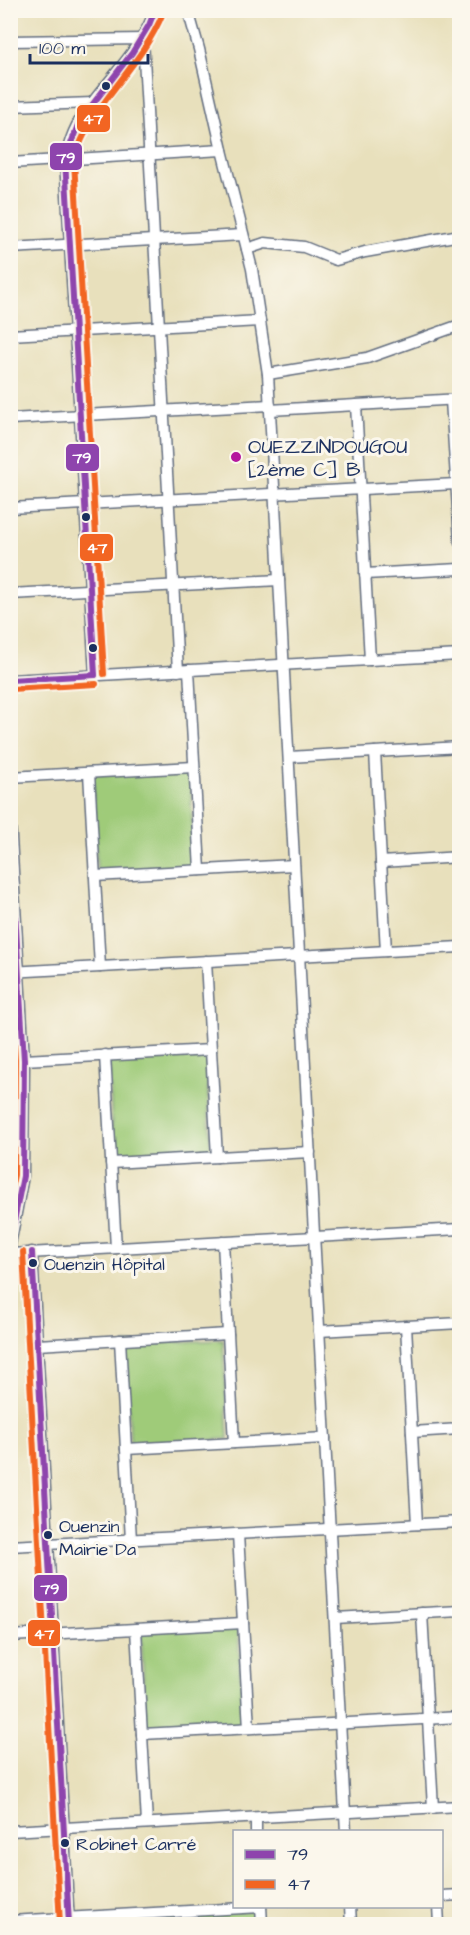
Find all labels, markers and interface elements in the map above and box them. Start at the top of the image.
scale bar [30,27,148,65]
text: 100 m [39,36,85,61]
unlabelled marker [100,80,112,92]
line badge: 47 [76,104,111,133]
text: 47 [83,108,104,130]
line badge: 79 [49,142,83,171]
text: 79 [56,147,75,169]
place label: OUEZZINDOUGOU [2ème C] B [248,433,407,484]
line badge: 79 [65,443,100,472]
text: 79 [72,447,91,469]
marker: OUEZZINDOUGOU [2ème C] B [229,450,243,464]
unlabelled marker [80,511,92,523]
line badge: 47 [79,533,114,562]
text: 47 [87,537,108,559]
unlabelled marker [87,642,99,654]
place label: Ouenzin Hôpital [44,1252,165,1277]
marker: Ouenzin Hôpital [27,1257,39,1269]
place label: Ouenzin Mairie Da [59,1514,136,1562]
marker: Ouenzin Mairie Da [42,1529,54,1541]
line badge: 79 [33,1574,68,1602]
text: 79 [40,1578,59,1600]
line badge: 47 [27,1619,61,1647]
text: 47 [34,1623,55,1645]
legend [233,1830,443,1908]
place label: Robinet Carré [76,1832,197,1857]
marker: Robinet Carré [59,1837,71,1849]
text: 79 [287,1842,308,1867]
text: 47 [287,1872,310,1897]

